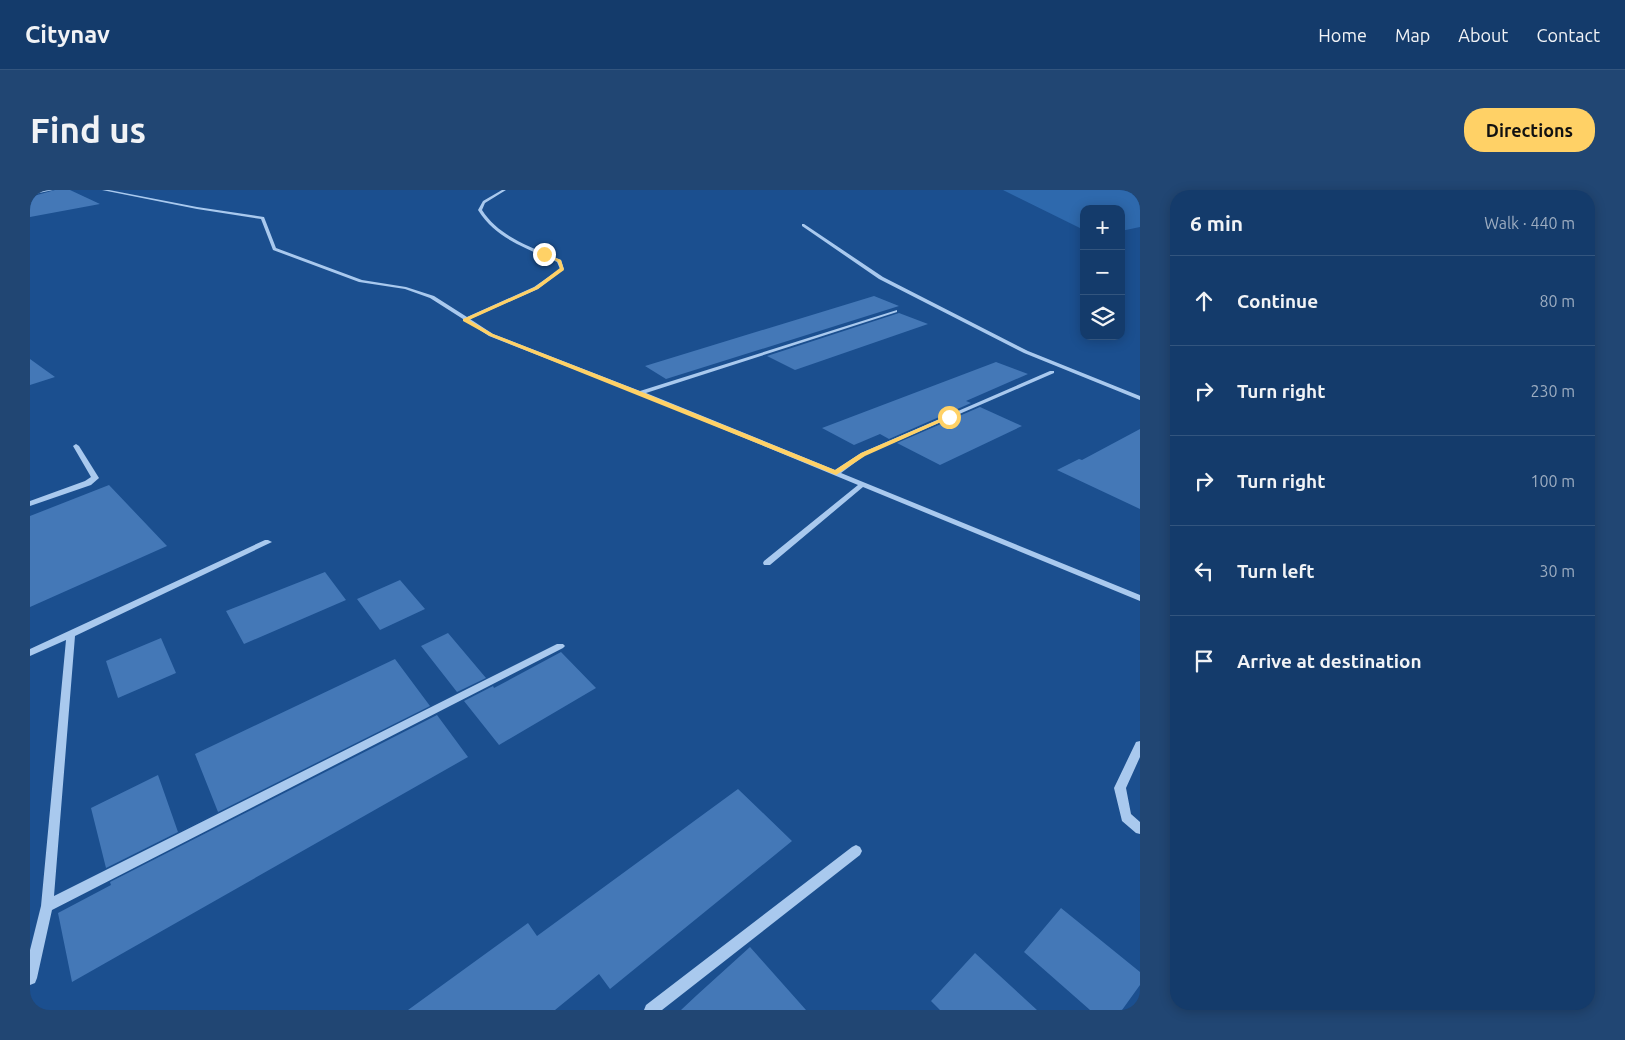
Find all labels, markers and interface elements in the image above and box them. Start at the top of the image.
text: Citynav [25,21,110,48]
text: Home [1318,25,1367,45]
text: Map [1395,25,1430,45]
text: About [1458,25,1508,45]
text: Contact [1536,25,1600,45]
button: Directions [1464,108,1595,152]
text: Find us [30,110,146,150]
map controls [1080,205,1125,340]
button: + [1080,205,1125,250]
text: 6 min [1190,211,1243,235]
text: Walk · 440 m [1484,214,1575,232]
route end [533,243,556,266]
button: − [1080,250,1125,295]
icon: ahead [1190,287,1218,315]
text: Continue [1237,290,1318,312]
text: 80 m [1539,292,1575,310]
button: layers [1080,295,1125,340]
icon: right [1190,377,1218,405]
text: Turn right [1237,380,1325,402]
text: 230 m [1530,382,1575,400]
route start [938,406,961,429]
icon: right [1190,467,1218,495]
text: Turn right [1237,470,1325,492]
text: 100 m [1530,472,1575,490]
icon: left [1190,557,1218,585]
text: Turn left [1237,560,1315,582]
text: 30 m [1539,562,1575,580]
icon: arrive [1190,647,1218,675]
text: Arrive at destination [1237,650,1422,672]

